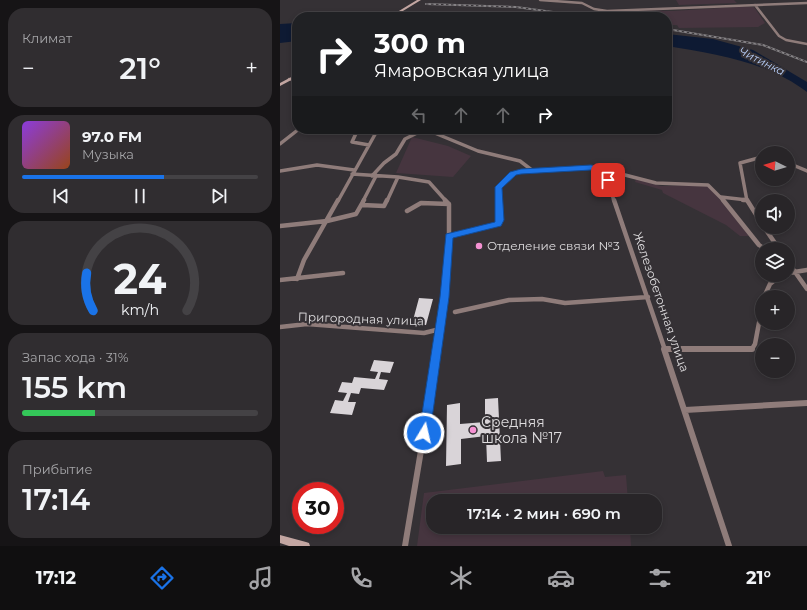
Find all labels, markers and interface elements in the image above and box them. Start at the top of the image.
text: 300 m [374,26,466,60]
icon: right [308,28,360,80]
text: Климат [22,30,72,46]
water label: Читинка [737,44,788,79]
text: 21° [119,50,161,87]
text: − [22,55,35,82]
text: + [245,55,258,82]
text: Ямаровская улица [374,60,549,82]
icon: left [408,104,430,126]
icon: ahead [450,104,472,126]
icon: ahead [492,104,514,126]
icon: right [534,104,556,126]
text: 97.0 FM [82,127,142,146]
text: Музыка [82,146,134,162]
north arrow [755,146,795,186]
map controls [755,146,795,378]
pin [591,163,625,197]
icon: arrive [597,169,619,191]
icon: previous [50,185,72,207]
icon: pause [129,185,151,207]
icon: next [208,185,230,207]
button: sound [755,194,795,234]
street label: Железобетонная улица [630,230,693,374]
place label: Отделение связи №3 [487,238,620,253]
marker: Отделение связи №3 [474,241,484,251]
button: layers [755,242,795,282]
text: 24 [114,254,167,304]
button: + [755,290,795,330]
text: km/h [121,301,159,319]
street label: Пригородная улица [298,309,424,328]
button: − [755,338,795,378]
text: Запас хода · 31% [22,349,129,365]
text: 155 km [22,369,127,406]
position arrow [403,412,445,454]
place label: Средняя школа №17 [481,413,562,447]
marker: Средняя школа №17 [468,425,478,435]
text: Прибытие [22,461,93,477]
text: 17:14 [22,481,90,518]
speed limit sign: 30 [292,482,344,534]
text: 17:14 · 2 мин · 690 m [467,504,621,523]
icon: directions [148,564,176,592]
icon: music [247,564,275,592]
icon: phone [347,564,375,592]
icon: climate [447,564,475,592]
icon: car [547,564,575,592]
icon: filters [646,564,674,592]
text: 17:12 [36,567,76,589]
text: 21° [746,567,771,589]

